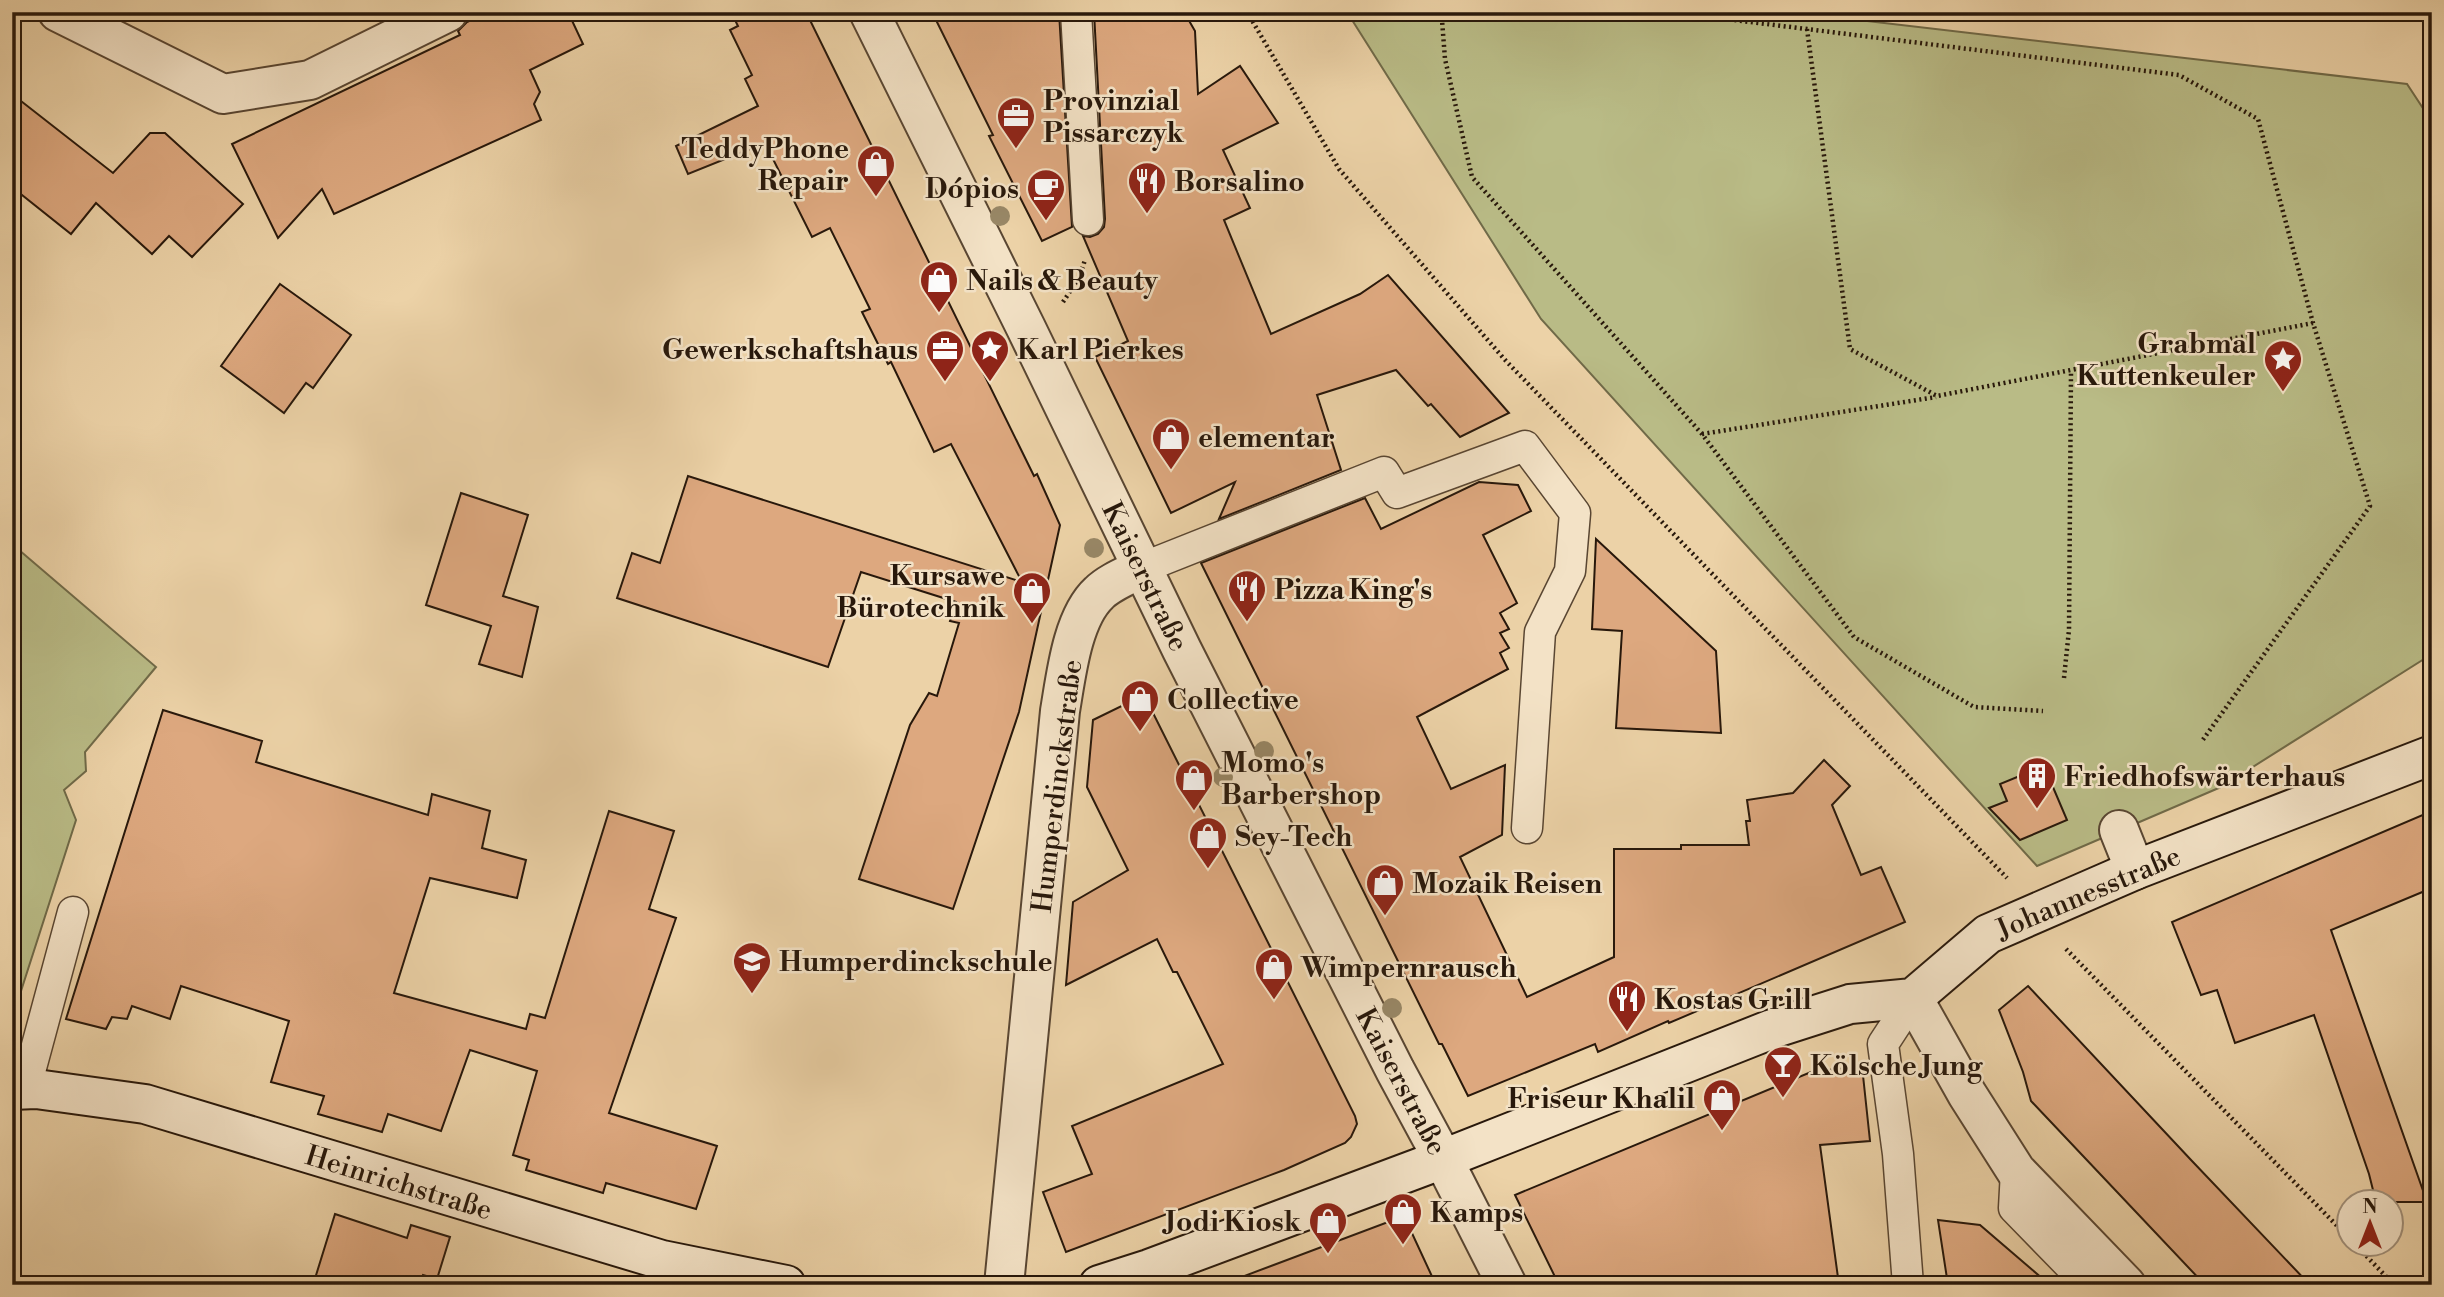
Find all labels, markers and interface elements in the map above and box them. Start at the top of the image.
place label: Provinzial Pissarczyk [1043,84,1185,151]
office icon: Provinzial Pissarczyk [995,95,1037,150]
place label: TeddyPhone Repair [681,132,849,199]
shop icon: TeddyPhone Repair [855,143,897,198]
restaurant icon: Borsalino [1126,160,1168,215]
place label: Borsalino [1174,165,1305,200]
cafe icon: Dópios [1025,167,1067,222]
place label: Dópios [925,172,1019,207]
shop icon: Nails & Beauty [918,259,960,314]
place label: Nails & Beauty [966,264,1159,299]
place label: Grabmal Kuttenkeuler [2077,327,2256,394]
office icon: Gewerkschaftshaus [924,328,966,383]
place icon: Karl Pierkes [969,328,1011,383]
place label: Gewerkschaftshaus [662,333,918,368]
place label: Karl Pierkes [1017,333,1184,368]
place icon: Grabmal Kuttenkeuler [2262,338,2304,393]
shop icon: elementar [1150,416,1192,471]
place label: elementar [1198,421,1335,456]
street label: Kaiserstraße [1093,496,1196,657]
place label: Kursawe Bürotechnik [837,559,1006,626]
restaurant icon: Pizza King's [1226,568,1268,623]
shop icon: Kursawe Bürotechnik [1011,570,1053,625]
place label: Pizza King's [1274,573,1432,608]
street label: Humperdinckstraße [1025,657,1090,915]
shop icon: Collective [1119,678,1161,733]
place label: Collective [1167,683,1299,718]
place label: Momo's Barbershop [1221,746,1381,813]
building icon: Friedhofswärterhaus [2016,755,2058,810]
shop icon: Momo's Barbershop [1173,757,1215,812]
place label: Friedhofswärterhaus [2064,760,2345,795]
shop icon: Sey-Tech [1187,815,1229,870]
place label: Sey-Tech [1235,820,1352,855]
street label: Johannesstraße [1990,839,2186,948]
shop icon: Mozaik Reisen [1364,862,1406,917]
place label: Mozaik Reisen [1412,867,1602,902]
school or university icon: Humperdinckschule [731,940,773,995]
place label: Humperdinckschule [779,945,1052,980]
shop icon: Wimpernrausch [1253,946,1295,1001]
place label: Wimpernrausch [1300,951,1517,986]
restaurant icon: Kostas Grill [1606,978,1648,1033]
place label: Kostas Grill [1654,983,1812,1018]
street label: Kaiserstraße [1347,1002,1454,1161]
bar icon: Kölsche Jung [1762,1044,1804,1099]
place label: Kölsche Jung [1810,1049,1983,1084]
shop icon: Friseur Khalil [1701,1077,1743,1132]
place label: Friseur Khalil [1507,1082,1695,1117]
street label: Heinrichstraße [301,1138,496,1228]
north arrow [2336,1188,2406,1258]
shop icon: Kamps [1382,1191,1424,1246]
text: N [2362,1195,2378,1219]
place label: Kamps [1430,1196,1523,1231]
shop icon: Jodi Kiosk [1307,1200,1349,1255]
place label: Jodi Kiosk [1161,1205,1302,1240]

